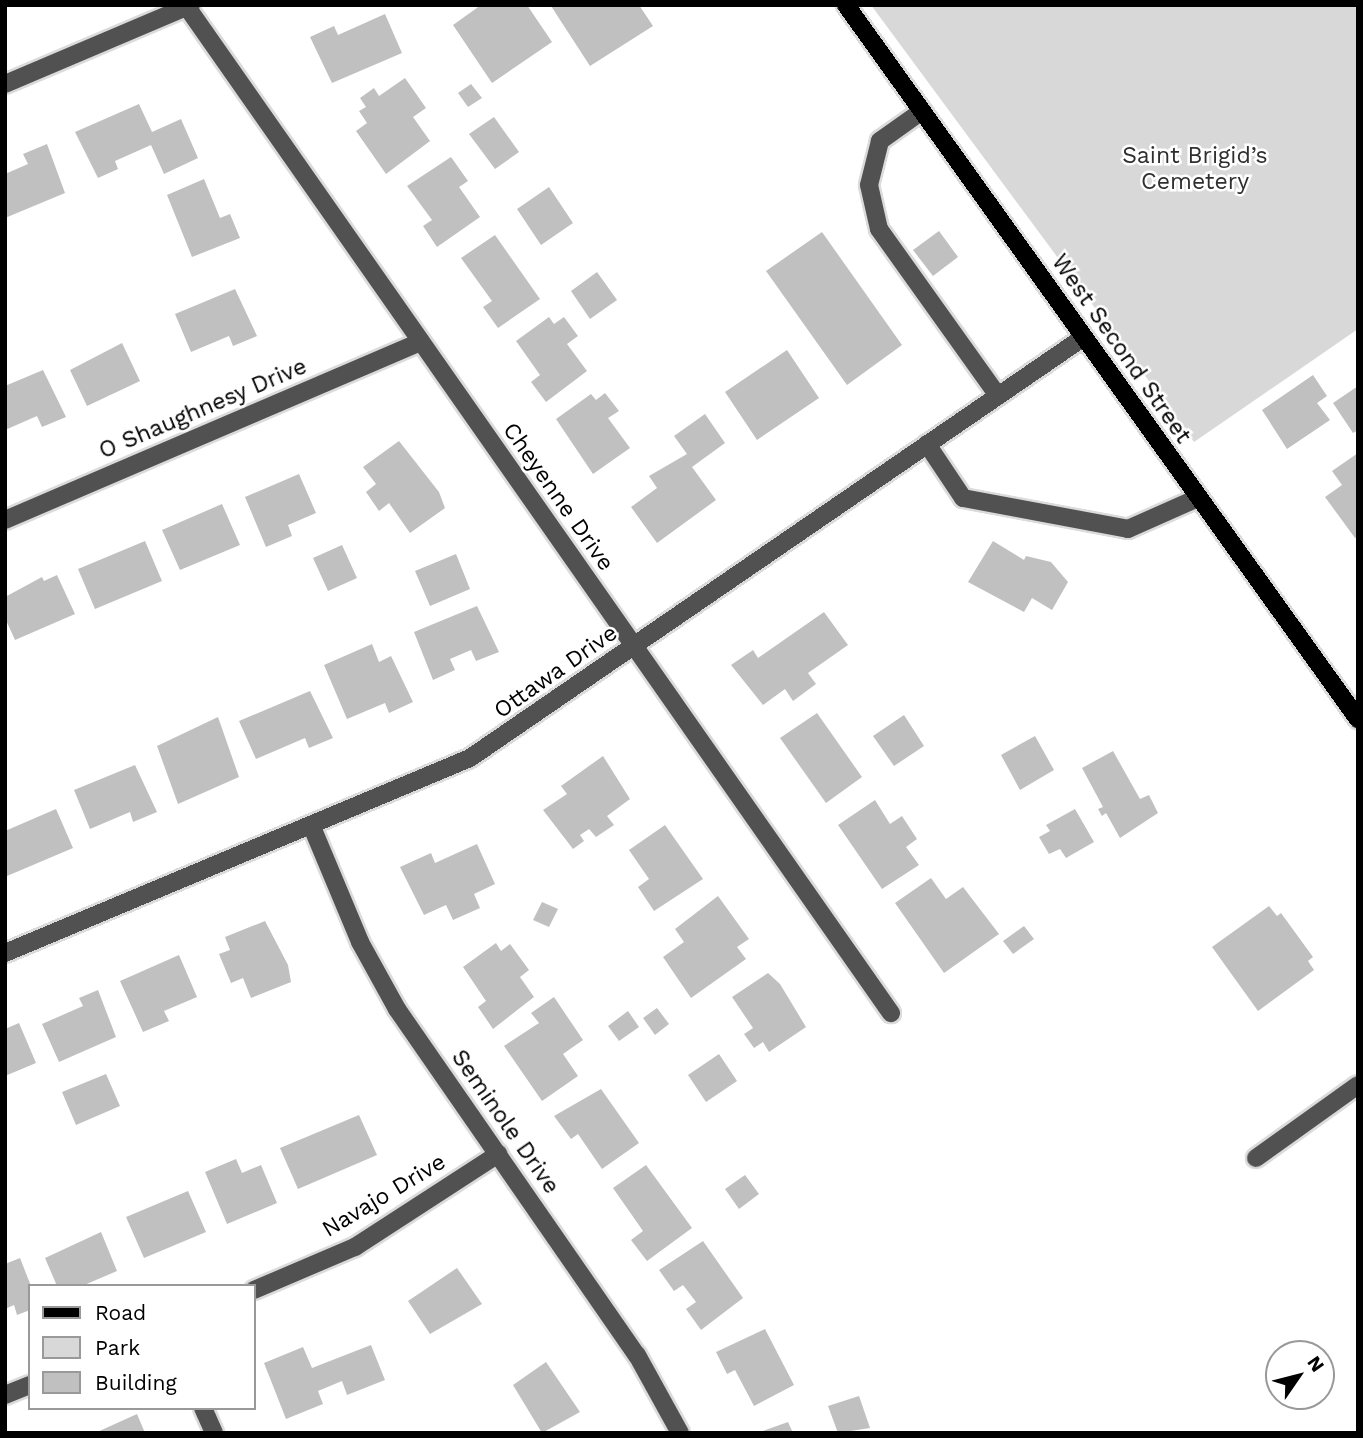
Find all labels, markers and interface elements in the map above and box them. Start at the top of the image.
park label: Saint Brigid’s Cemetery [1122,142,1268,196]
street label: West Second Street [1045,249,1197,449]
street label: O Shaughnesy Drive [95,353,311,465]
street label: Cheyenne Drive [497,418,619,576]
street label: Ottawa Drive [489,619,623,725]
street label: Seminole Drive [445,1045,565,1199]
street label: Navajo Drive [317,1148,451,1244]
legend [28,1284,256,1410]
text: Road [95,1300,146,1325]
text: Park [95,1335,140,1360]
north arrow [1265,1340,1335,1410]
text: N [1303,1351,1329,1376]
text: Building [95,1370,177,1395]

